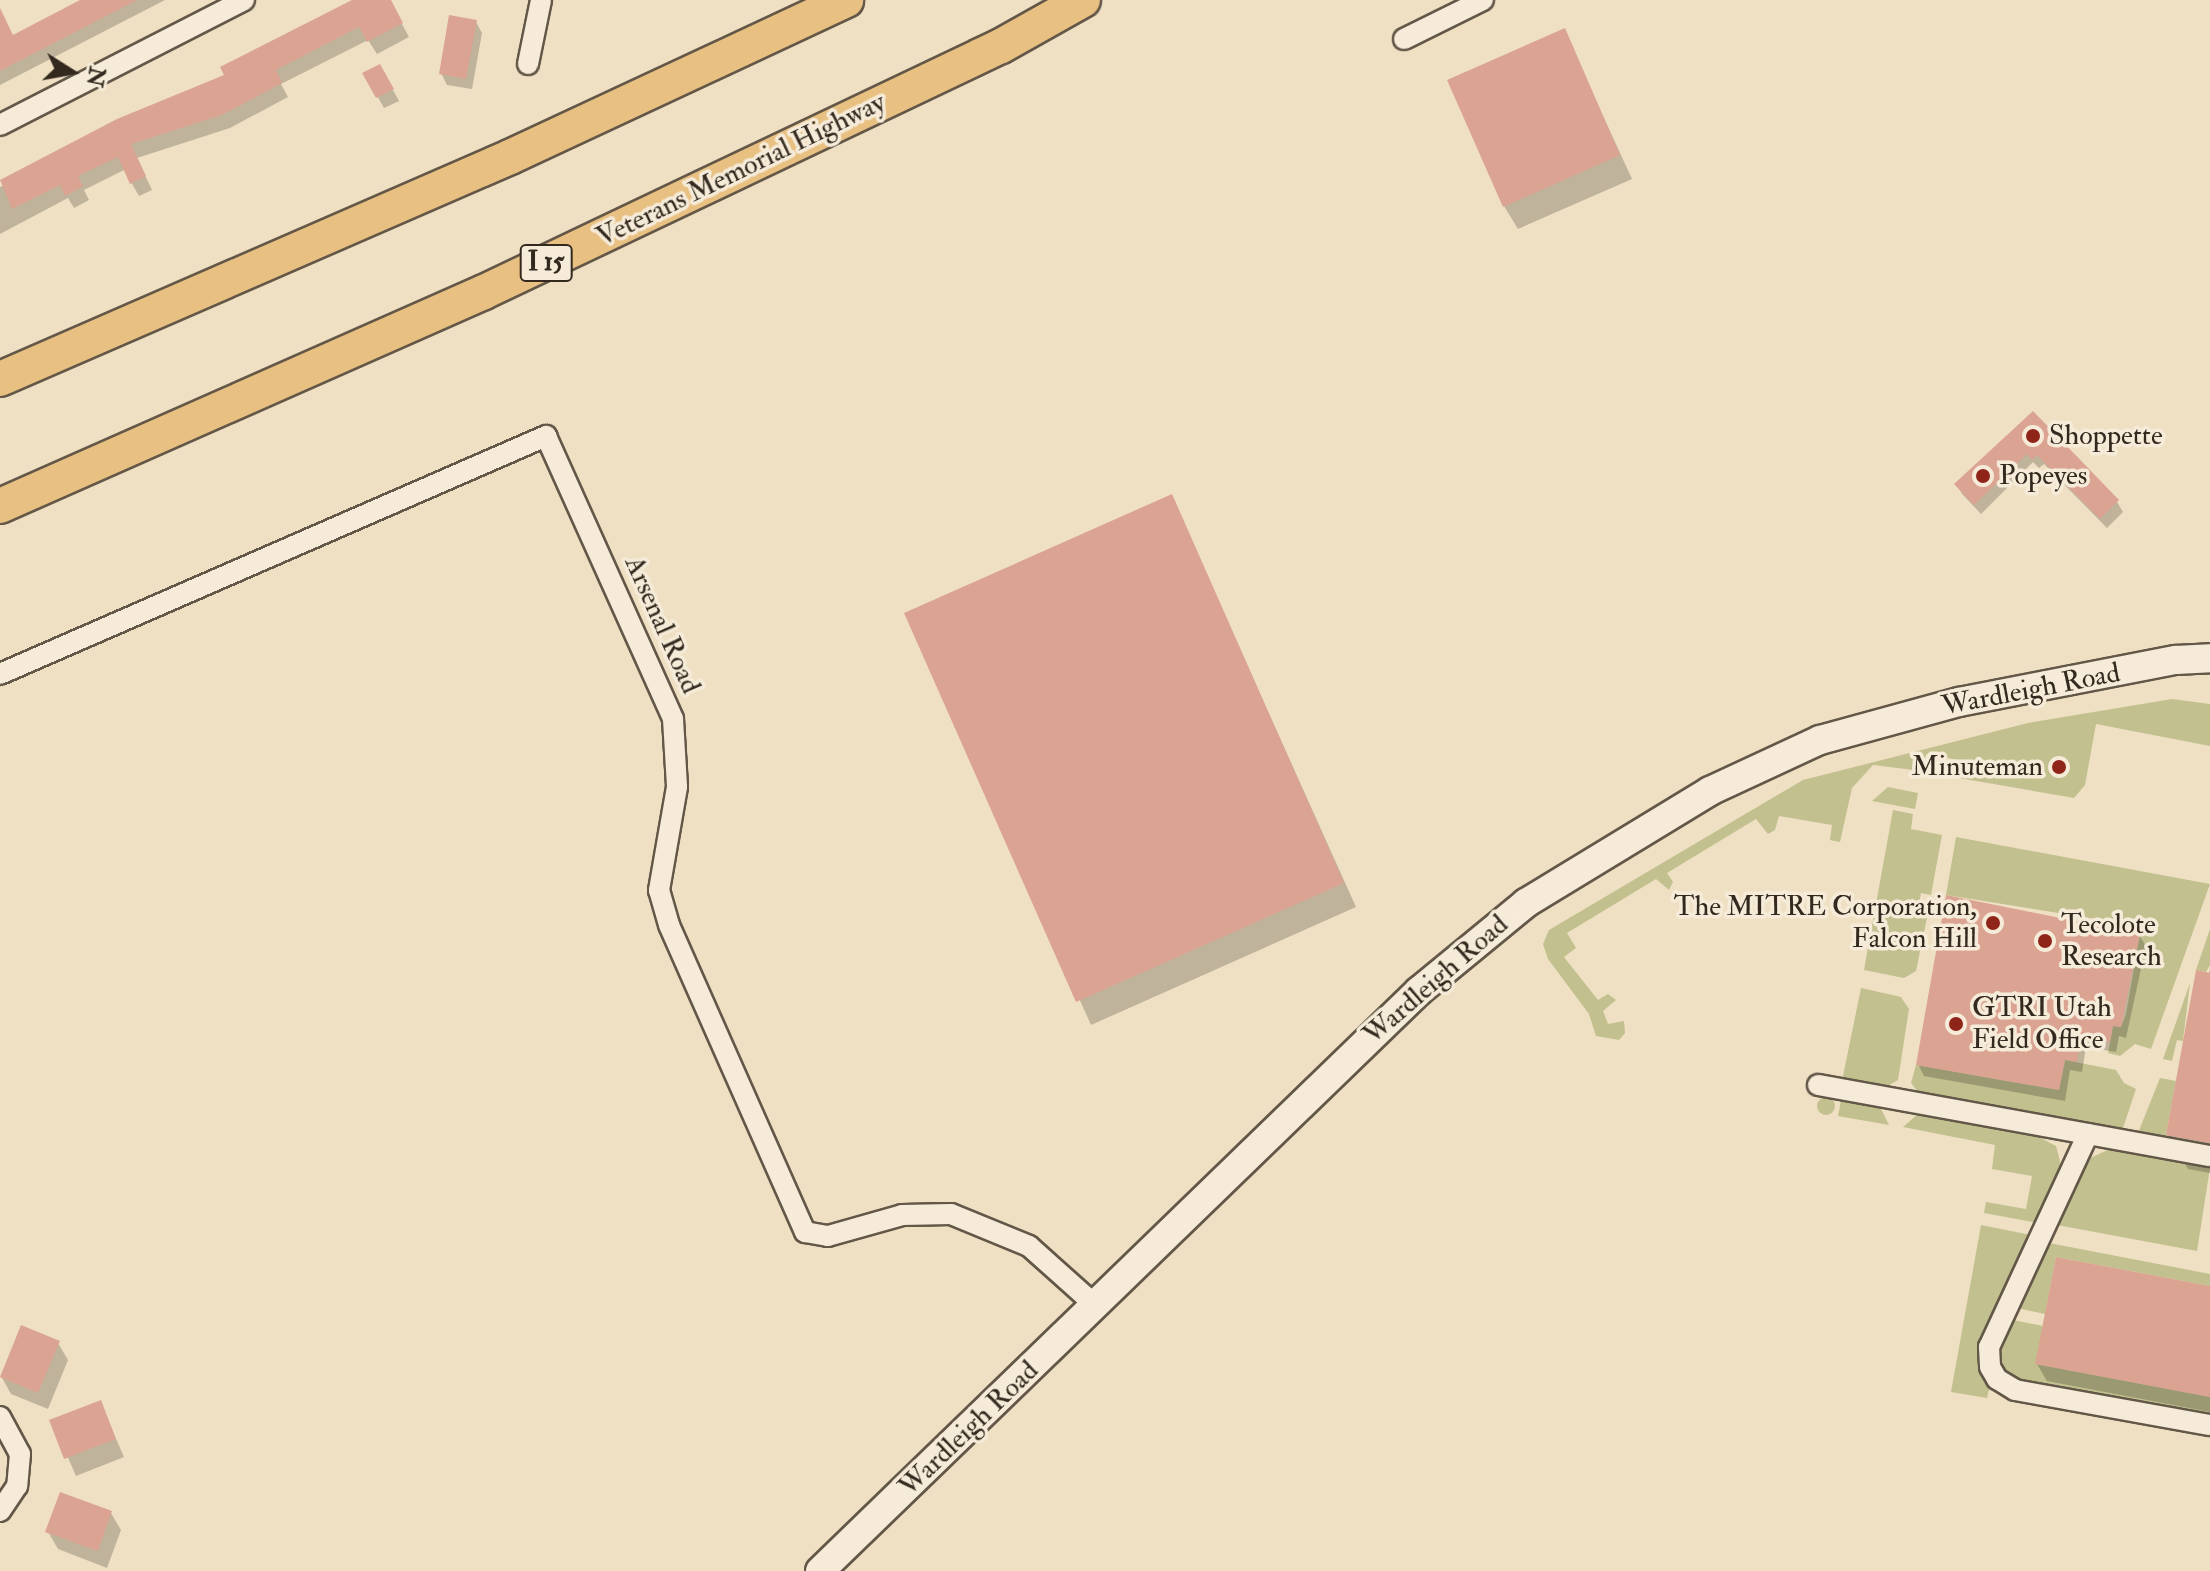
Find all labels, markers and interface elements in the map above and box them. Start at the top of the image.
north arrow [32,32,112,112]
text: N [80,64,111,89]
street label: Veterans Memorial Highway [591,85,891,255]
road number: I 15 [518,241,574,285]
place label: Shoppette [2049,419,2163,453]
marker: Shoppette [2024,427,2042,445]
place label: Popeyes [1999,459,2087,493]
marker: Popeyes [1974,467,1992,485]
street label: Arsenal Road [617,551,707,699]
street label: Wardleigh Road [1939,656,2123,724]
place label: Minuteman [1911,750,2043,784]
marker: Minuteman [2050,758,2068,776]
place label: The MITRE Corporation, Falcon Hill [1674,890,1977,956]
street label: Wardleigh Road [1357,908,1515,1052]
place label: Tecolote Research [2061,908,2162,974]
marker: The MITRE Corporation, Falcon Hill [1984,914,2002,932]
marker: Tecolote Research [2036,932,2054,950]
place label: GTRI Utah Field Office [1972,991,2112,1057]
marker: GTRI Utah Field Office [1947,1015,1965,1033]
street label: Wardleigh Road [892,1354,1046,1504]

